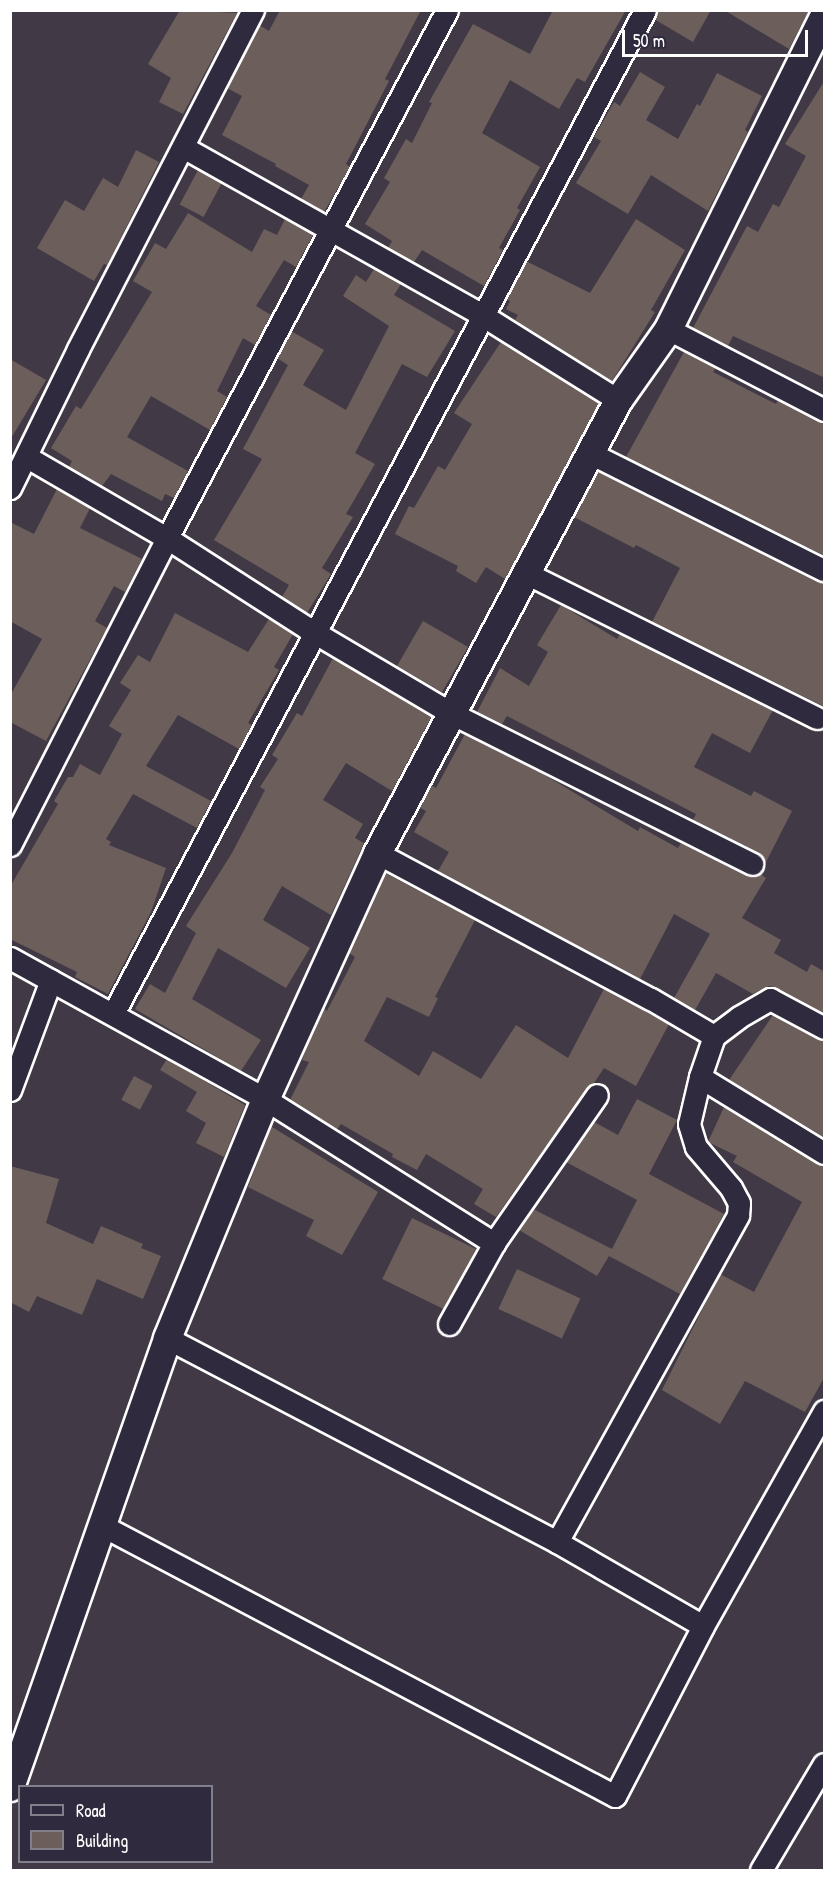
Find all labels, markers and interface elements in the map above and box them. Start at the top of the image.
scale bar [625,18,811,56]
text: 50 m [633,28,665,53]
legend [18,1785,213,1863]
text: Road [76,1798,106,1823]
text: Building [76,1828,128,1853]

